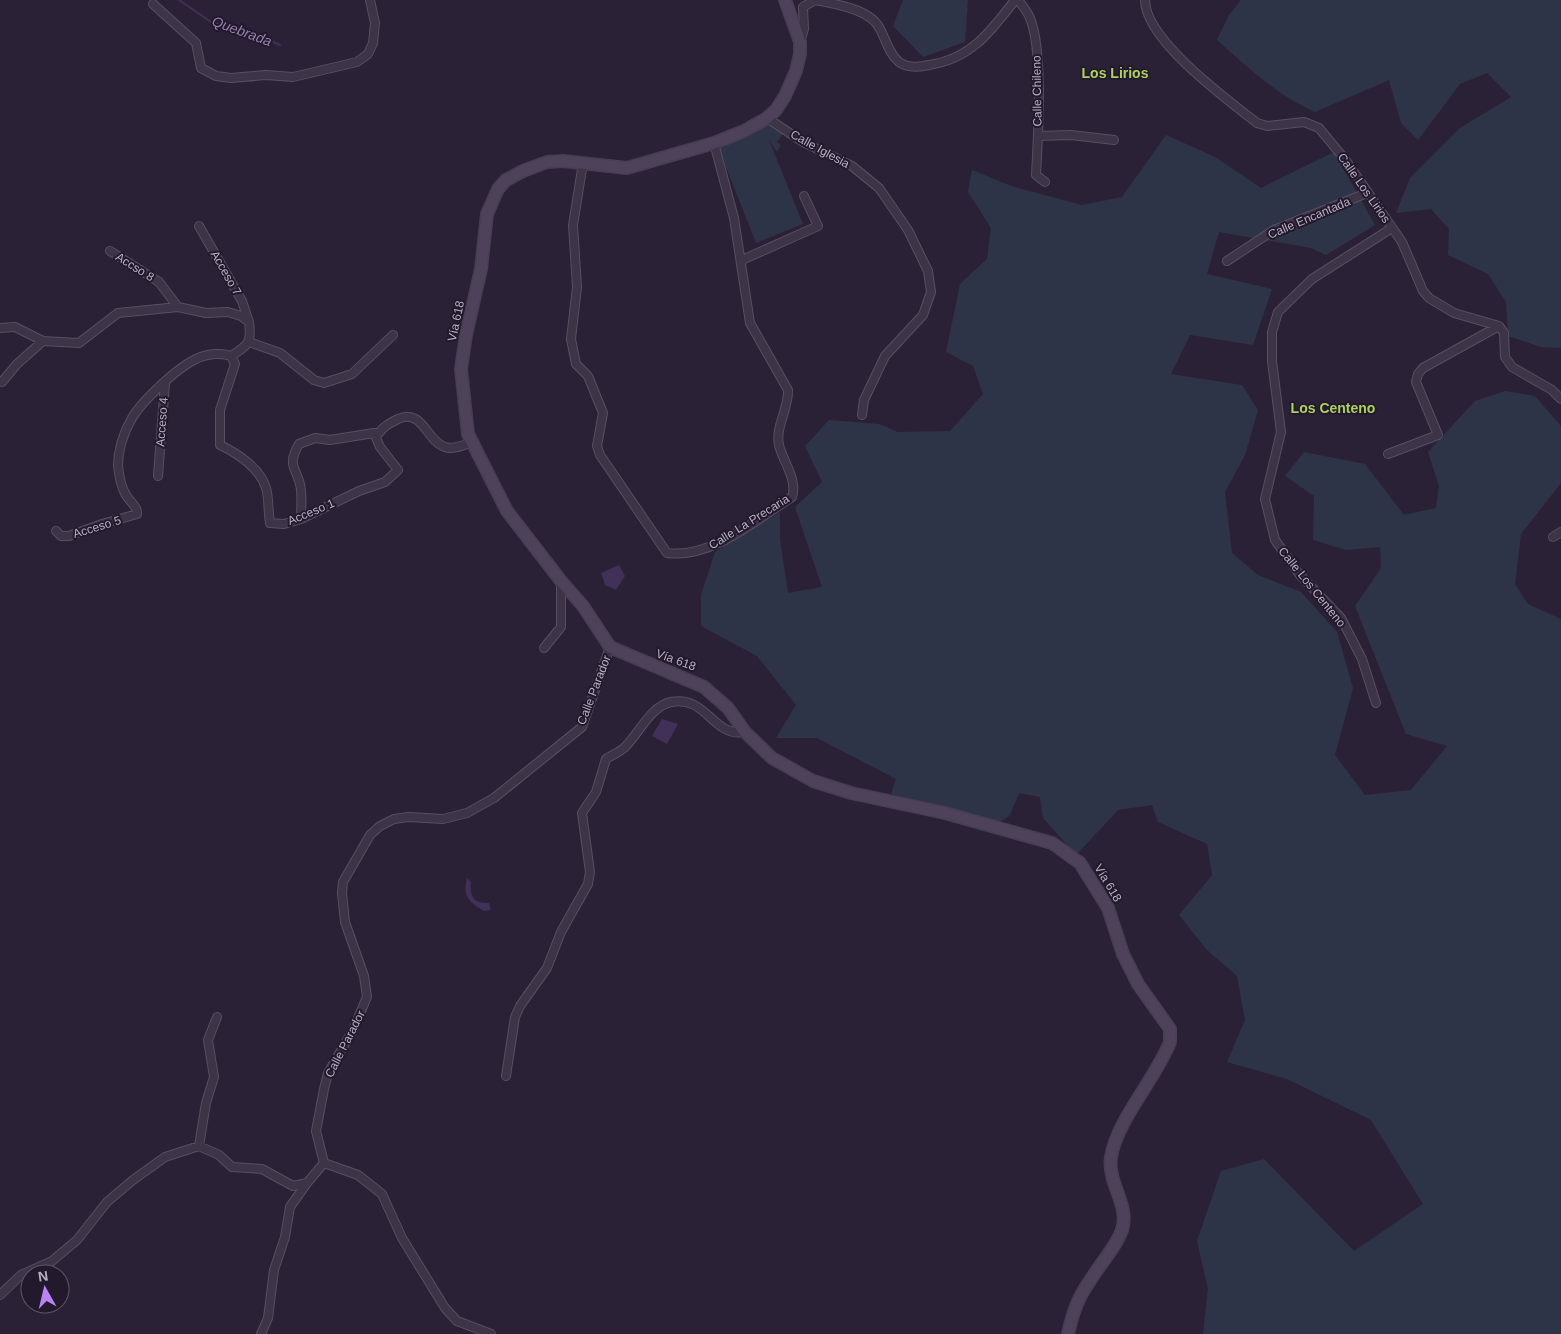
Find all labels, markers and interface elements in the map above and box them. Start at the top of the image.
water label: Quebrada [210,13,274,49]
street label: Calle Chileno [1029,55,1045,127]
district label: Los Lirios [1082,65,1149,81]
street label: Calle Iglesia [788,127,852,171]
street label: Calle Los Lirios [1335,150,1393,226]
street label: Calle Encantada [1266,194,1353,242]
street label: Acceso 7 [208,248,245,298]
street label: Accso 8 [113,250,157,284]
street label: Vía 618 [445,299,467,343]
street label: Acceso 4 [153,397,171,447]
district label: Los Centeno [1291,400,1375,416]
street label: Calle La Precaria [706,492,792,552]
street label: Acceso 1 [286,496,337,528]
street label: Acceso 5 [71,513,123,541]
street label: Calle Los Centeno [1275,544,1349,630]
street label: Vía 618 [654,646,698,674]
street label: Calle Parador [574,653,614,727]
street label: Vía 618 [1091,862,1125,905]
street label: Calle Parador [322,1008,368,1080]
north arrow [20,1264,70,1314]
text: N [37,1267,49,1285]

